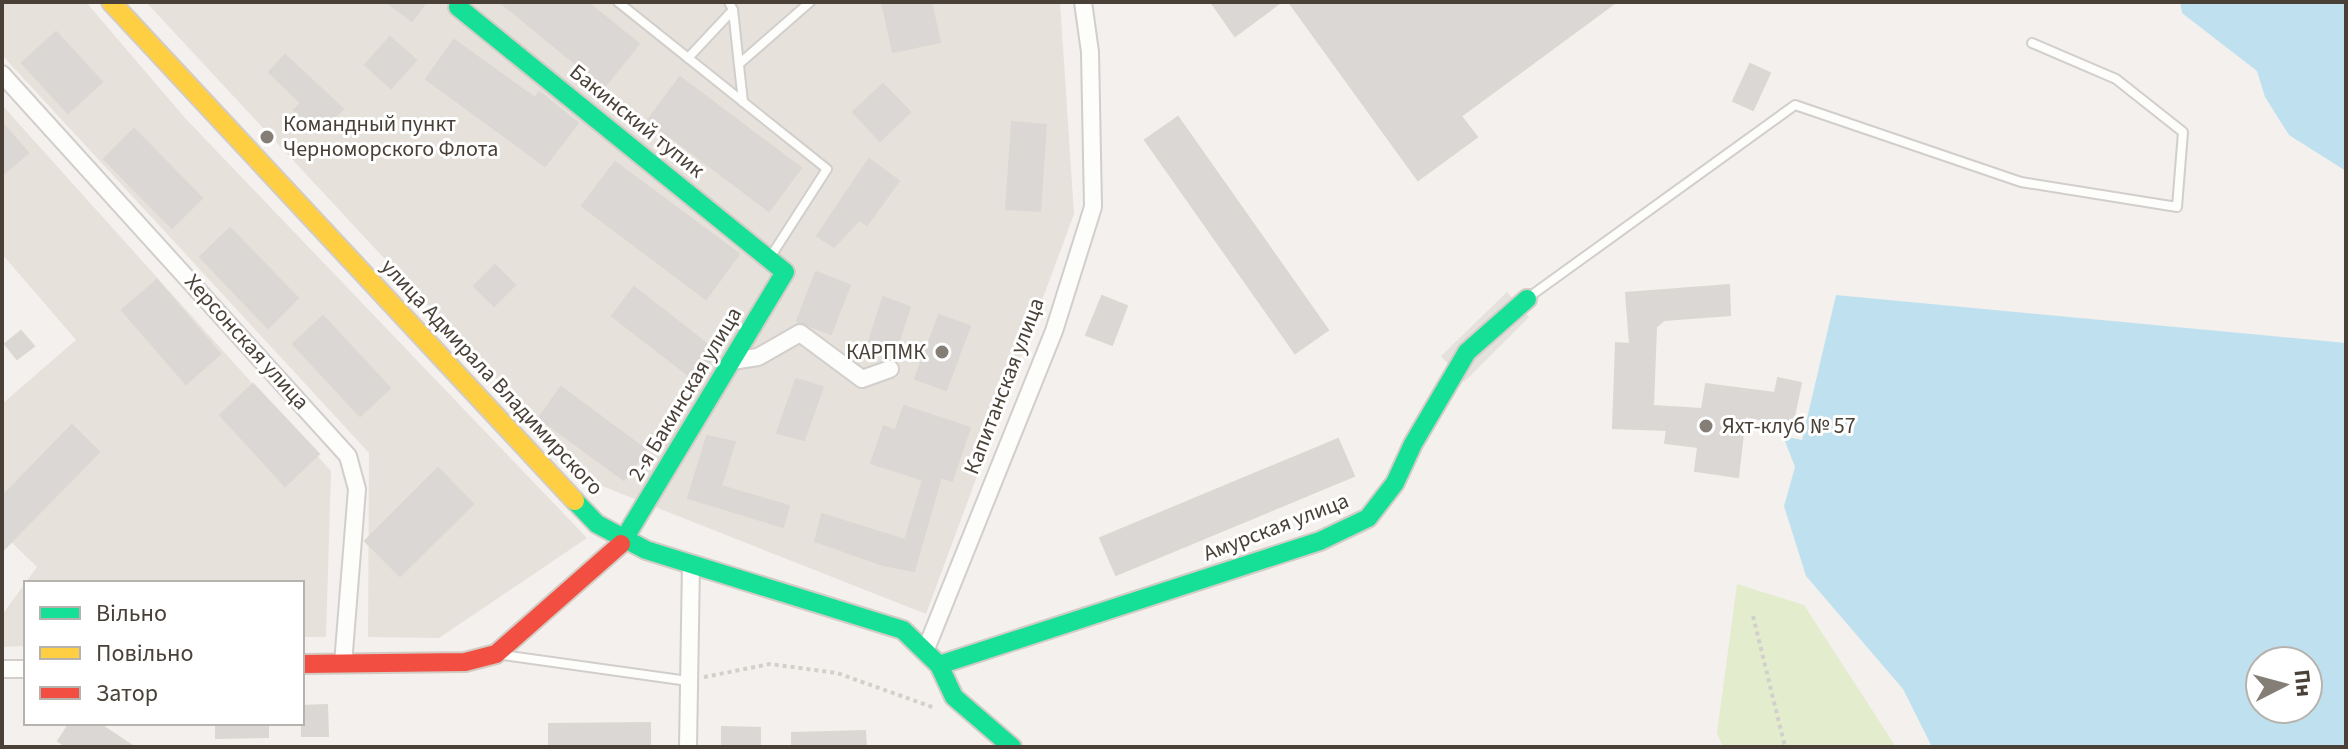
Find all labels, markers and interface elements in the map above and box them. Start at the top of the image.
street label: Бакинский тупик [563,56,711,186]
place label: Командный пункт Черноморского Флота [283,108,498,165]
marker: Командный пункт Черноморского Флота [258,128,276,146]
street label: улица Адмирала Владимирского [373,251,611,503]
street label: Херсонская улица [177,267,317,417]
street label: Капитанская улица [956,293,1052,479]
street label: 2-я Бакинская улица [620,301,750,487]
place label: КАРПМК [846,336,926,368]
marker: КАРПМК [933,343,951,361]
place label: Яхт-клуб № 57 [1722,410,1856,442]
marker: Яхт-клуб № 57 [1697,417,1715,435]
street label: Амурская улица [1199,485,1353,569]
legend [24,581,304,725]
text: Вільно [96,596,167,631]
text: Повільно [96,636,194,671]
north arrow [2244,645,2324,725]
text: Пн [2286,668,2320,698]
text: Затор [96,676,158,711]

